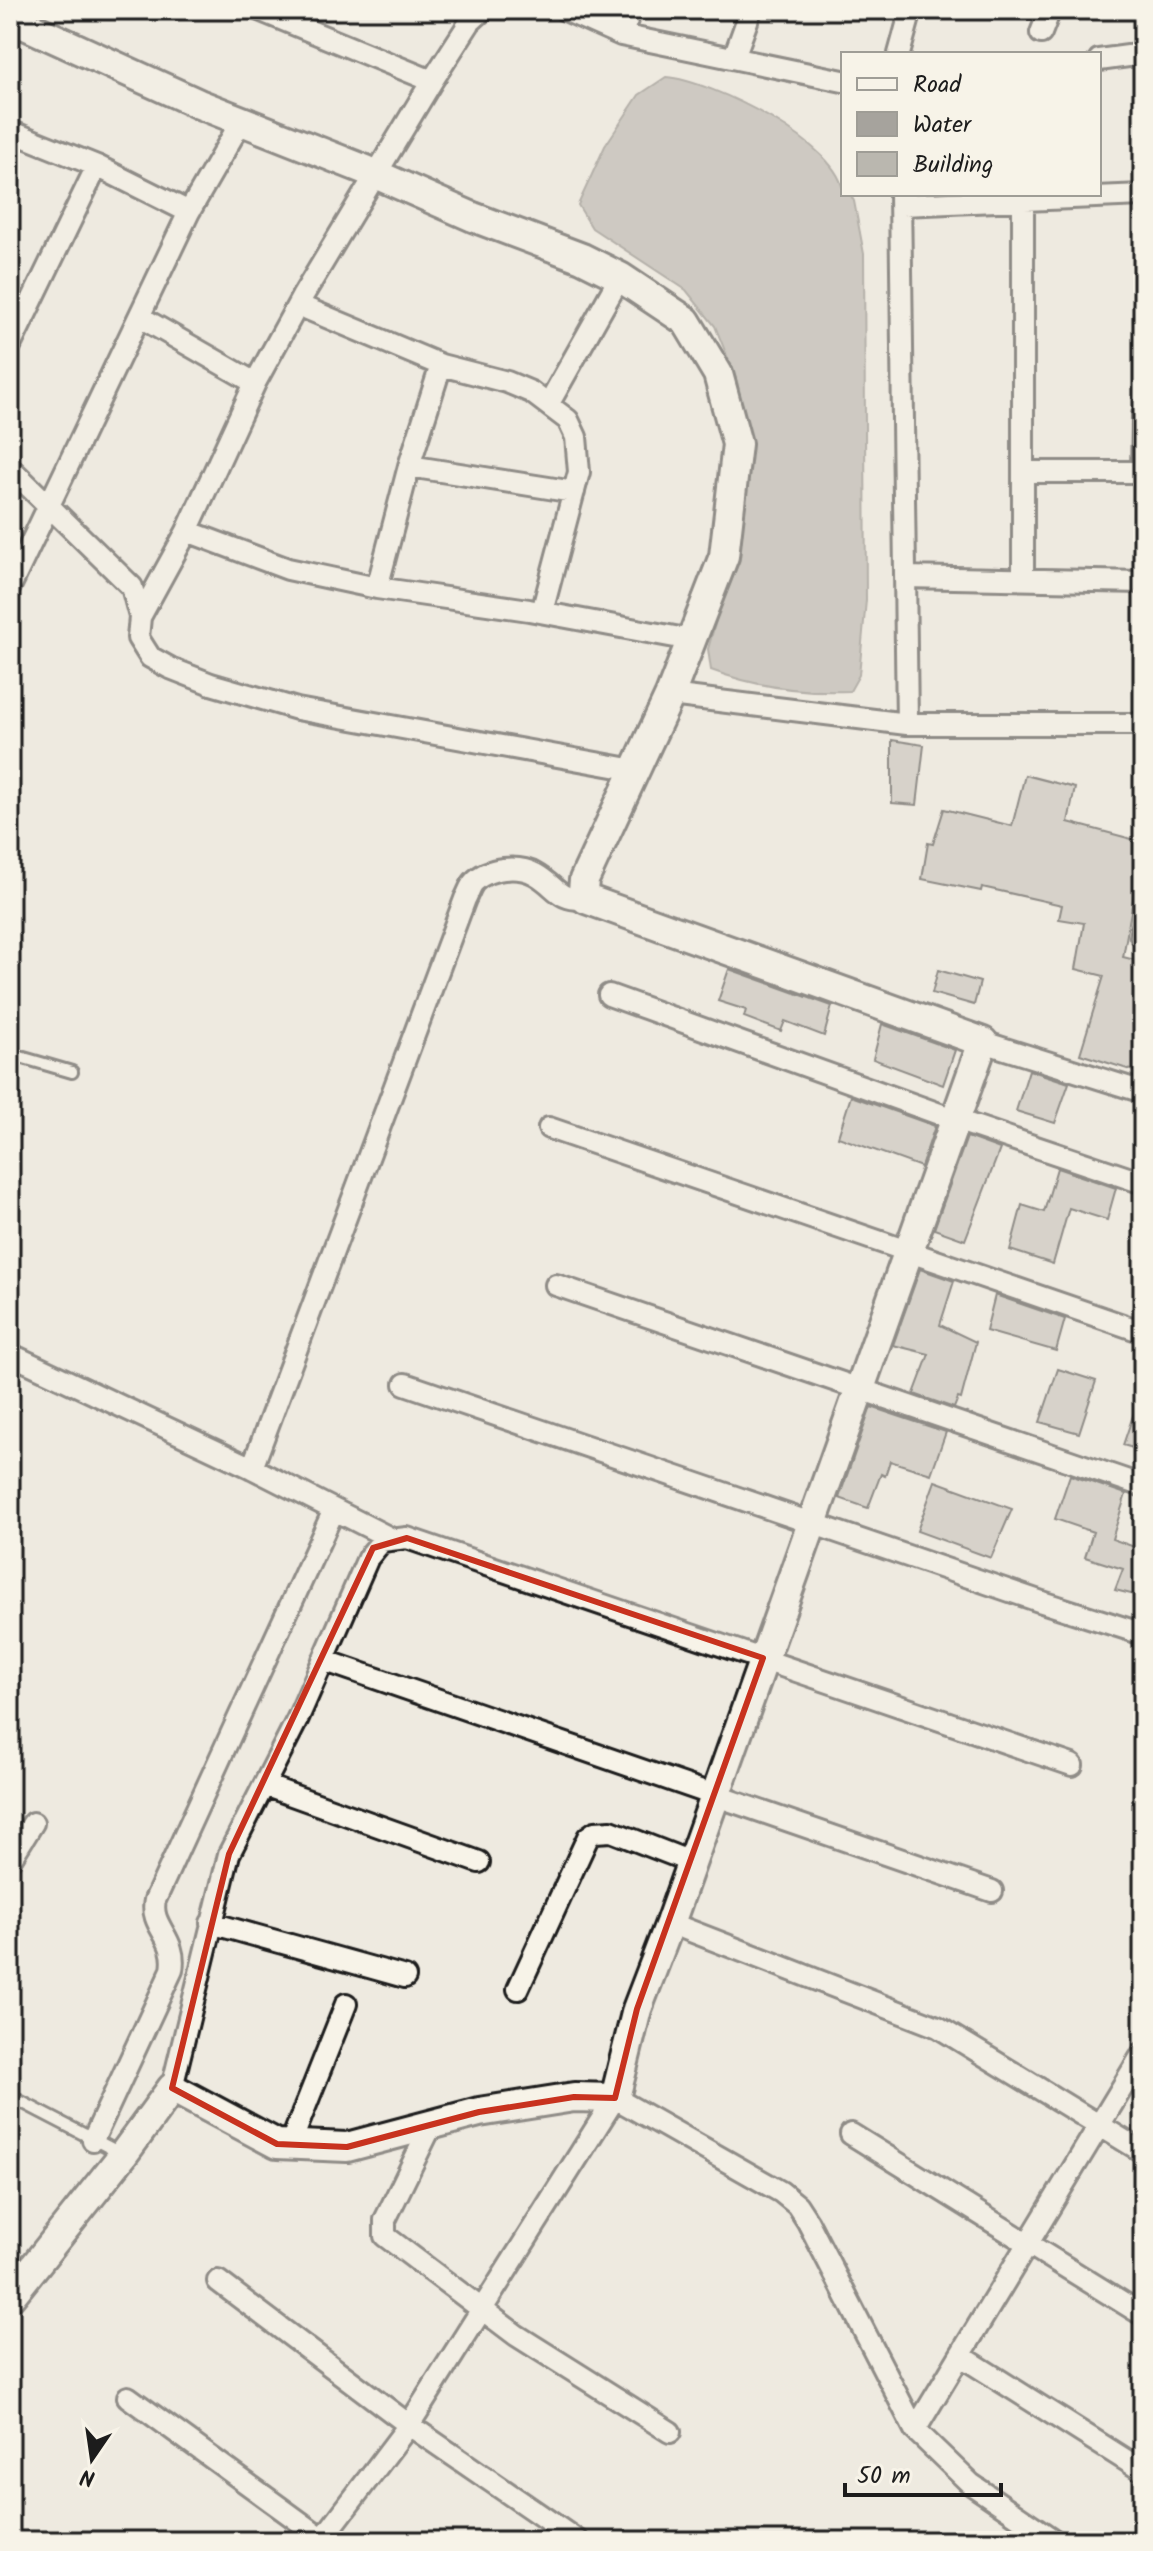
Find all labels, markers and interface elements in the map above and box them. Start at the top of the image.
legend [841,52,1101,196]
text: Road [913,66,962,105]
text: Water [913,106,973,145]
text: Building [913,146,993,185]
north arrow [52,2419,132,2499]
scale bar [845,2447,1001,2497]
text: N [77,2457,99,2495]
text: 50 m [857,2457,911,2496]

